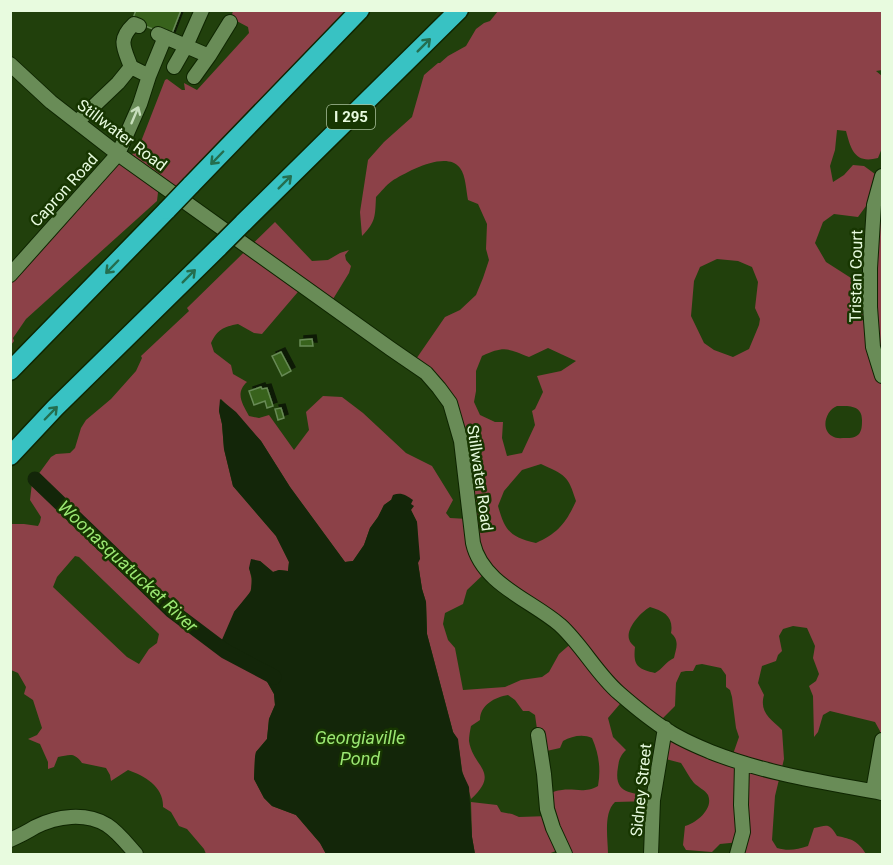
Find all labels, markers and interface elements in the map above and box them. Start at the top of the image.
one-way arrow [417,38,432,52]
street label: Stillwater Road [74,95,170,175]
road number: I 295 [327,105,375,129]
one-way arrow [129,107,141,125]
street label: Capron Road [26,149,102,231]
one-way arrow [210,151,225,166]
one-way arrow [278,174,293,189]
street label: Tristan Court [846,229,866,323]
one-way arrow [104,259,119,274]
one-way arrow [182,269,197,284]
one-way arrow [43,406,58,421]
street label: Stillwater Road [463,424,497,532]
water label: Woonasquatucket River [54,496,203,637]
water label: Georgiaville Pond [315,727,405,769]
street label: Sidney Street [627,743,655,837]

